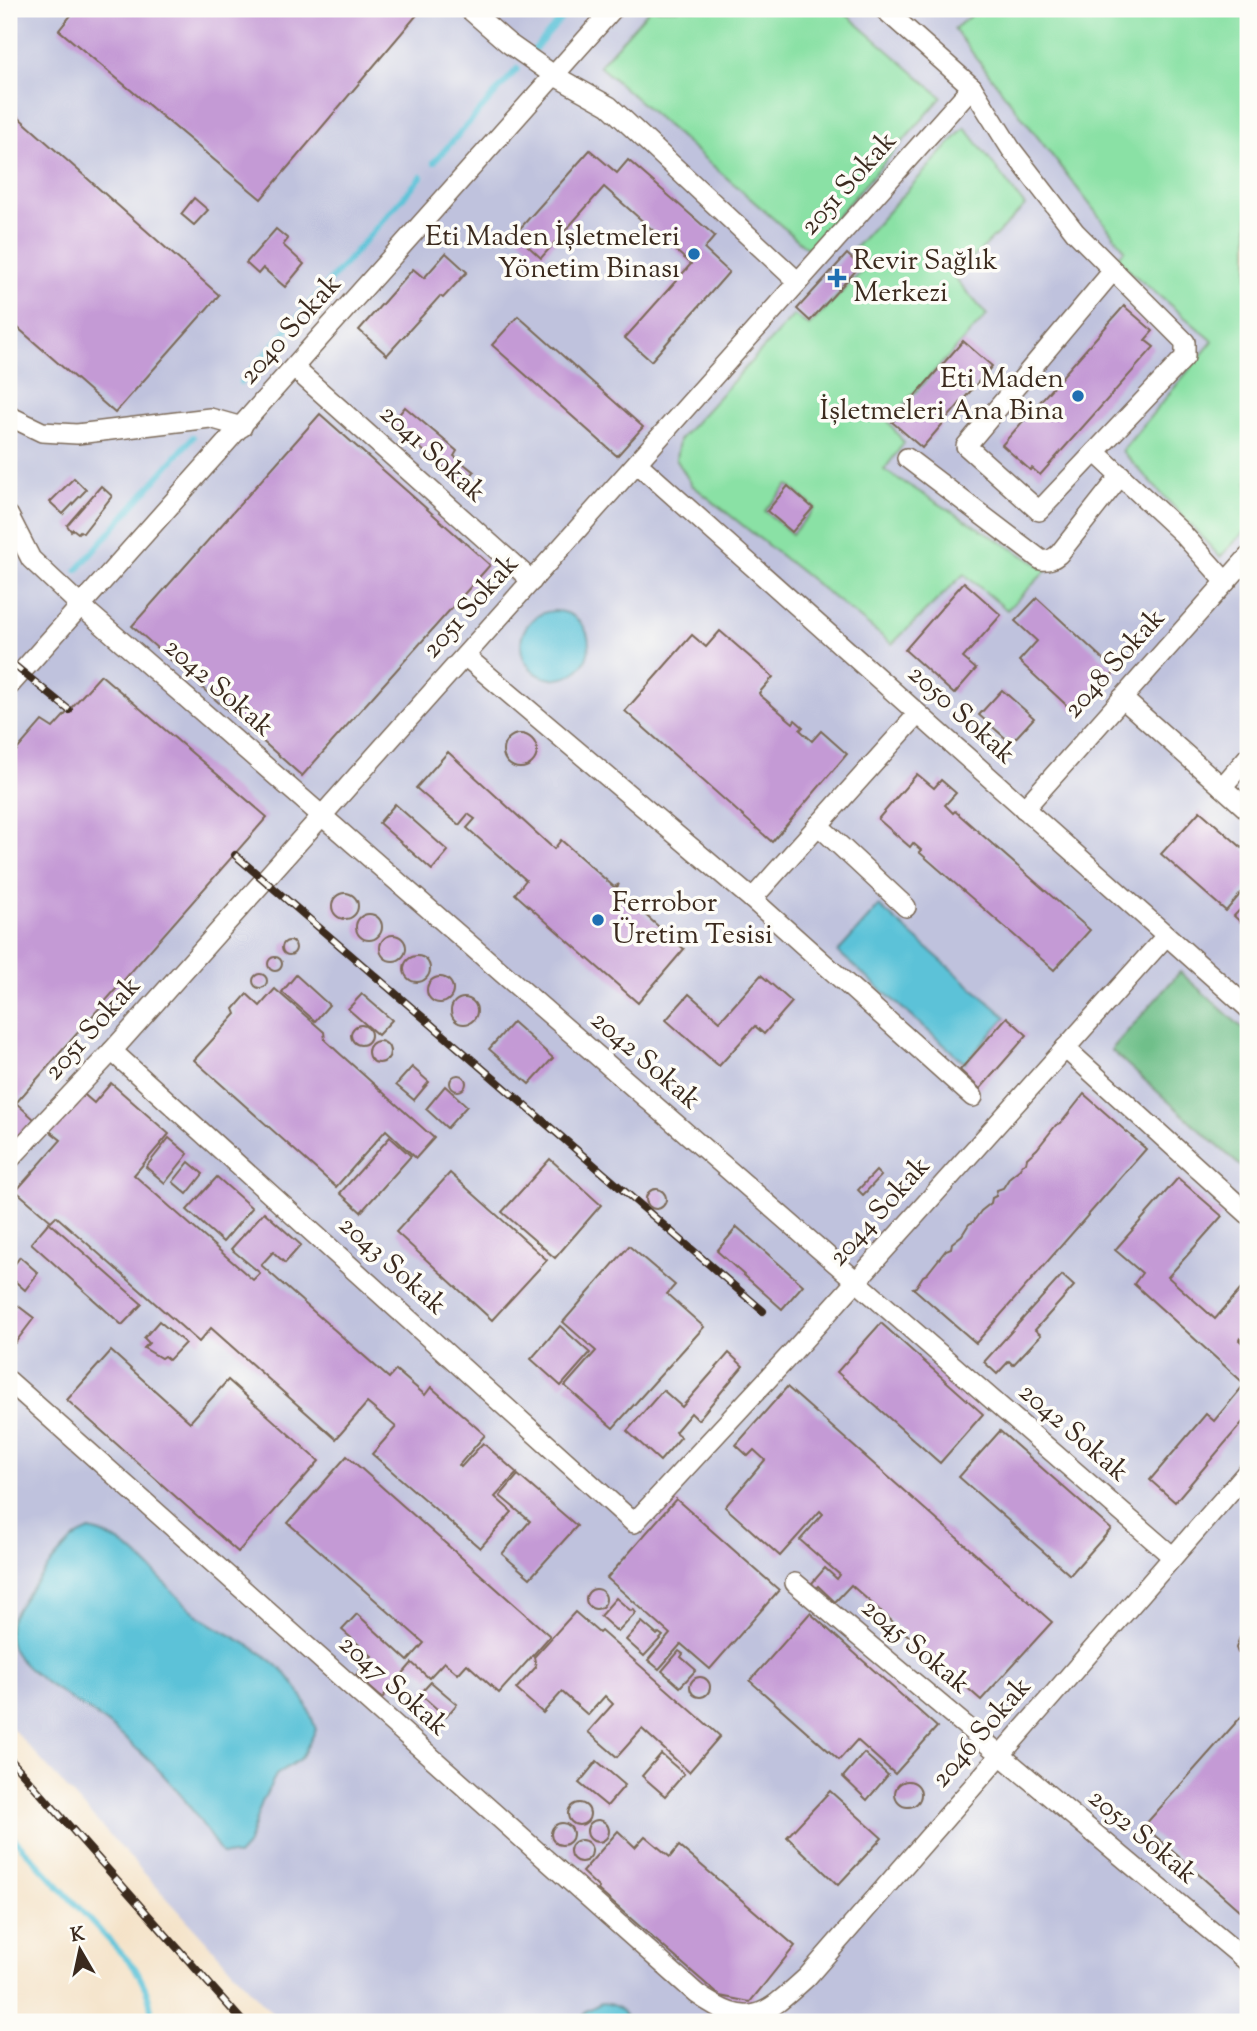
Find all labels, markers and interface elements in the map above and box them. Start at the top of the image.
street label: 2051 Sokak [791,123,907,245]
place label: Eti Maden İşletmeleri Yönetim Binası [425,218,680,290]
place label: Revir Sağlık Merkezi [853,242,998,314]
marker: Eti Maden İşletmeleri Yönetim Binası [686,246,702,262]
street label: 2040 Sokak [230,266,352,394]
marker: Revir Sağlık Merkezi [827,268,847,288]
place label: Eti Maden İşletmeleri Ana Bina [820,360,1064,432]
marker: Eti Maden İşletmeleri Ana Bina [1070,388,1086,404]
street label: 2041 Sokak [370,395,494,513]
street label: 2051 Sokak [413,546,529,668]
street label: 2048 Sokak [1055,600,1175,728]
street label: 2042 Sokak [154,629,282,747]
street label: 2050 Sokak [898,655,1024,775]
place label: Ferrobor Üretim Tesisi [612,884,773,956]
marker: Ferrobor Üretim Tesisi [590,912,606,928]
street label: 2051 Sokak [35,968,151,1090]
street label: 2042 Sokak [581,1002,709,1120]
street label: 2044 Sokak [820,1148,940,1276]
street label: 2043 Sokak [329,1207,455,1325]
street label: 2042 Sokak [1009,1374,1137,1492]
street label: 2045 Sokak [852,1589,978,1705]
street label: 2047 Sokak [329,1626,457,1746]
street label: 2046 Sokak [922,1669,1042,1797]
street label: 2052 Sokak [1079,1779,1205,1895]
north arrow [46,1916,116,1986]
text: K [69,1921,87,1950]

